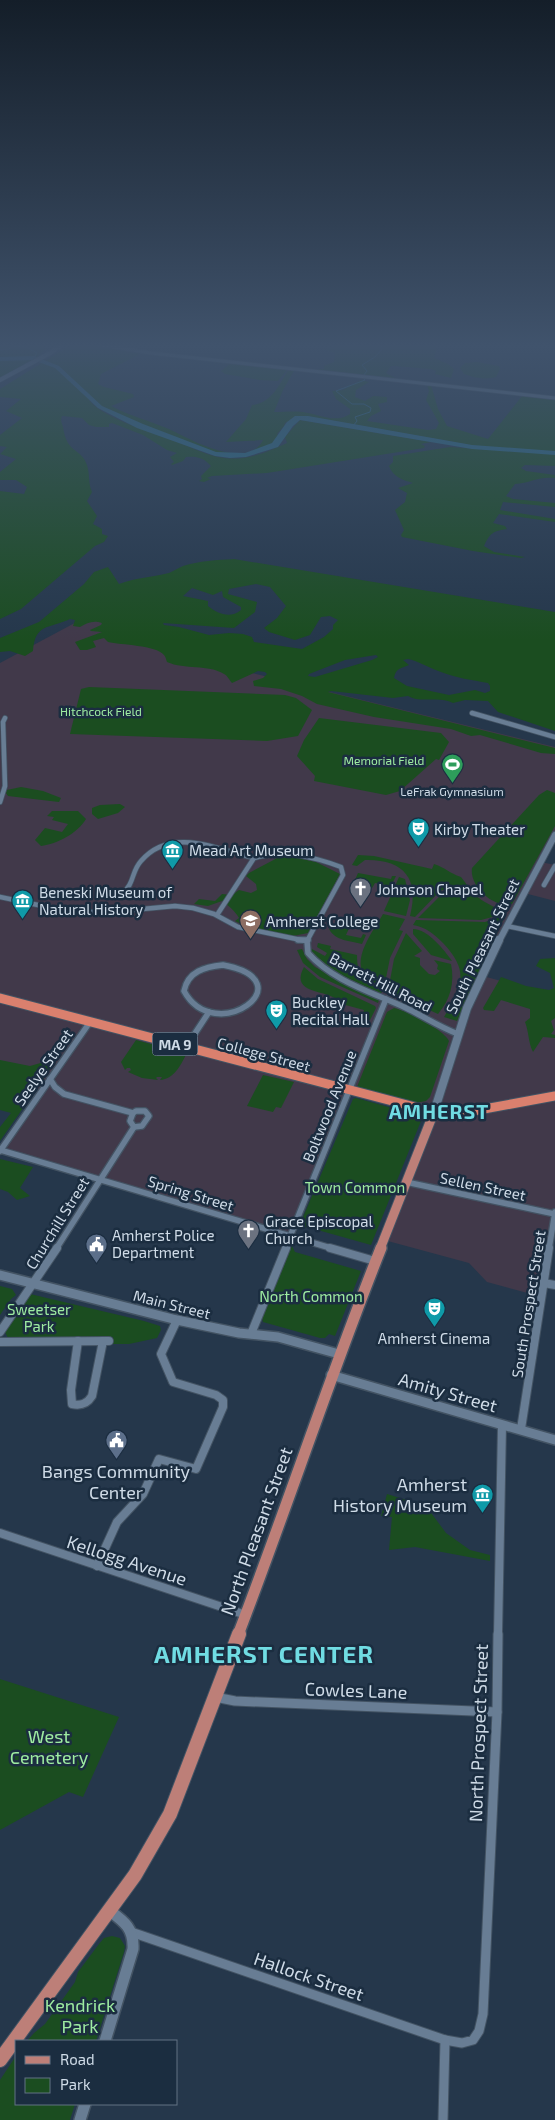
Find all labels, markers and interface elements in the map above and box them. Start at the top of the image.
park label: Hitchcock Field [60,704,142,718]
sports icon: LeFrak Gymnasium [440,752,464,783]
park label: Memorial Field [344,753,424,767]
place label: LeFrak Gymnasium [400,784,504,798]
theatre icon: Kirby Theater [406,817,430,848]
place label: Kirby Theater [434,820,525,838]
museum icon: Mead Art Museum [161,838,185,869]
place label: Mead Art Museum [189,841,314,859]
street label: South Pleasant Street [441,875,523,1017]
church icon: Johnson Chapel [349,877,373,908]
place label: Johnson Chapel [377,880,484,898]
place label: Beneski Museum of Natural History [39,883,172,918]
museum icon: Beneski Museum of Natural History [11,889,35,920]
school or university icon: Amherst College [238,909,262,940]
place label: Amherst College [266,912,378,930]
street label: Barrett Hill Road [327,948,435,1016]
place label: Buckley Recital Hall [292,993,369,1028]
theatre icon: Buckley Recital Hall [264,999,288,1030]
street label: Seelye Street [10,1025,76,1109]
road number: MA 9 [152,1032,198,1056]
street label: College Street [216,1033,313,1075]
street label: Boltwood Avenue [298,1047,360,1165]
district label: AMHERST [389,1099,489,1123]
street label: Sellen Street [438,1168,528,1204]
street label: Spring Street [146,1171,236,1215]
street label: Churchill Street [22,1173,93,1272]
park label: Town Common [305,1178,405,1196]
place label: Grace Episcopal Church [265,1212,373,1247]
church icon: Grace Episcopal Church [237,1218,261,1249]
place label: Amherst Police Department [112,1226,215,1261]
street label: South Prospect Street [507,1229,549,1379]
public building icon: Amherst Police Department [84,1232,108,1263]
street label: Main Street [132,1286,213,1322]
park label: North Common [259,1287,363,1305]
theatre icon: Amherst Cinema [422,1297,446,1328]
park label: Sweetser Park [7,1300,71,1335]
place label: Amherst Cinema [378,1329,490,1347]
street label: Amity Street [396,1367,500,1417]
public building icon: Bangs Community Center [104,1429,128,1460]
street label: North Pleasant Street [215,1444,297,1618]
place label: Bangs Community Center [42,1460,191,1503]
place label: Amherst History Museum [333,1473,467,1516]
museum icon: Amherst History Museum [471,1482,495,1513]
street label: Kellogg Avenue [64,1530,190,1590]
district label: AMHERST CENTER [154,1639,374,1668]
street label: North Prospect Street [464,1643,492,1822]
street label: Cowles Lane [304,1677,408,1703]
park label: West Cemetery [10,1725,89,1768]
street label: Hallock Street [251,1947,367,2005]
park label: Kendrick Park [45,1994,115,2037]
legend [15,2040,178,2105]
text: Road [60,2050,95,2068]
text: Park [60,2075,91,2093]

